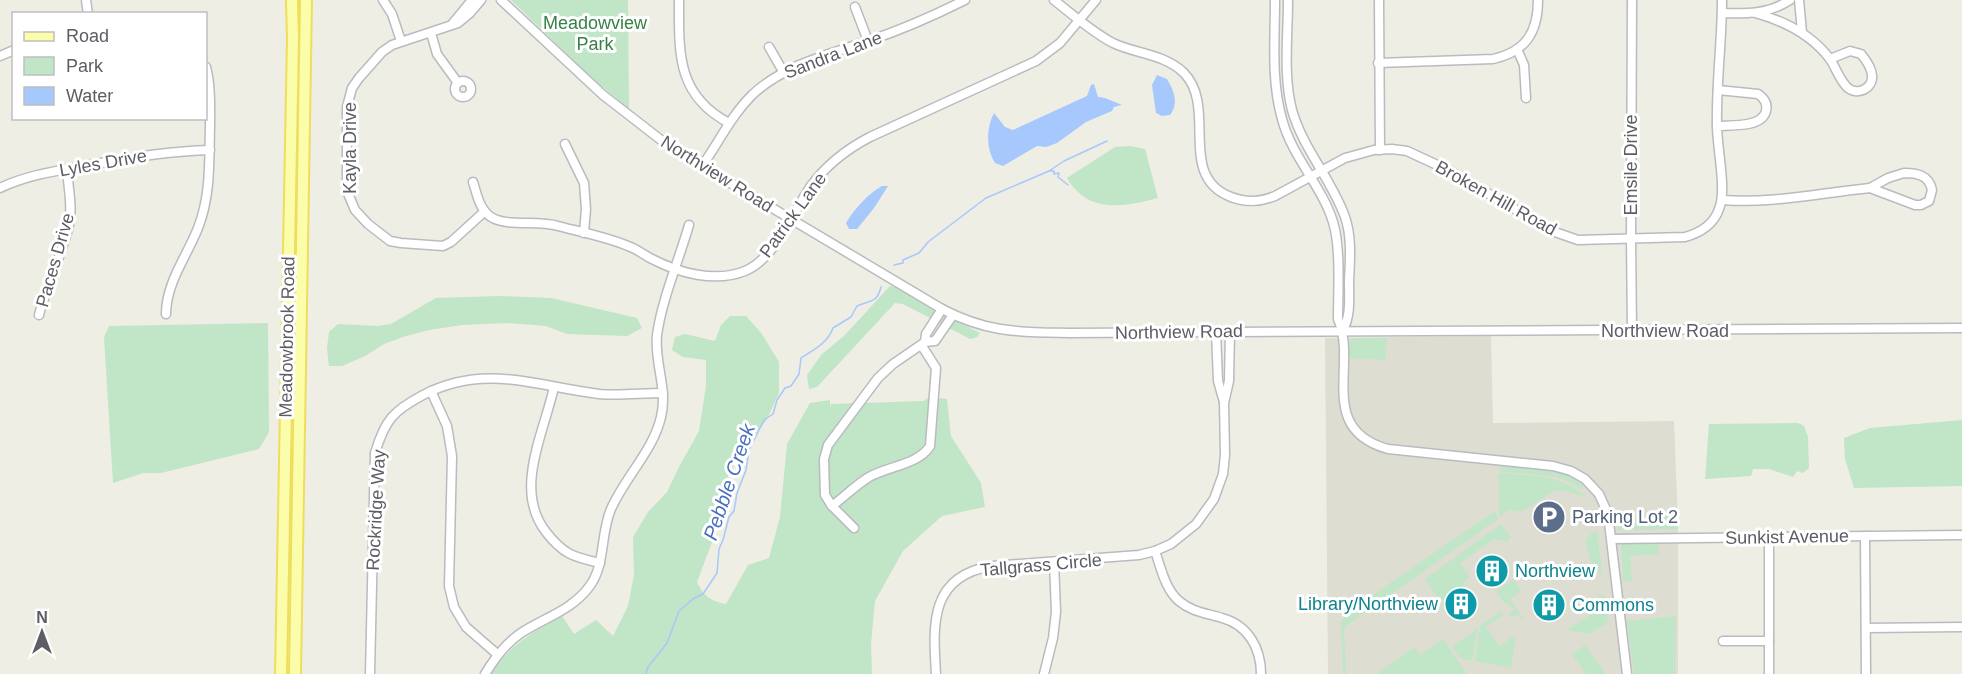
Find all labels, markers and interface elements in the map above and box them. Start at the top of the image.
legend [12,12,207,120]
park label: Meadowview Park [543,13,648,54]
text: Road [66,26,109,46]
street label: Sandra Lane [781,27,885,83]
text: Park [66,56,104,76]
text: Water [66,86,113,106]
street label: Kayla Drive [340,102,360,194]
street label: Emsile Drive [1621,114,1641,216]
street label: Northview Road [657,132,777,216]
street label: Lyles Drive [58,145,148,181]
street label: Broken Hill Road [1432,157,1560,239]
street label: Patrick Lane [756,169,830,261]
street label: Paces Drive [32,211,78,309]
street label: Meadowbrook Road [276,256,298,418]
street label: Northview Road [1115,321,1243,343]
street label: Northview Road [1601,321,1729,341]
water label: Pebble Creek [699,420,759,543]
street label: Rockridge Way [363,449,389,571]
parking icon: Parking Lot 2 [1531,499,1567,535]
place label: Parking Lot 2 [1572,507,1678,527]
street label: Sunkist Avenue [1725,526,1849,548]
street label: Tallgrass Circle [979,550,1103,580]
building icon: Northview [1474,553,1510,589]
place label: Northview [1515,561,1596,581]
building icon: Library/Northview [1443,586,1479,622]
building icon: Commons [1531,587,1567,623]
place label: Library/Northview [1298,594,1439,614]
place label: Commons [1572,595,1654,615]
north arrow [12,602,72,662]
text: N [36,609,48,626]

